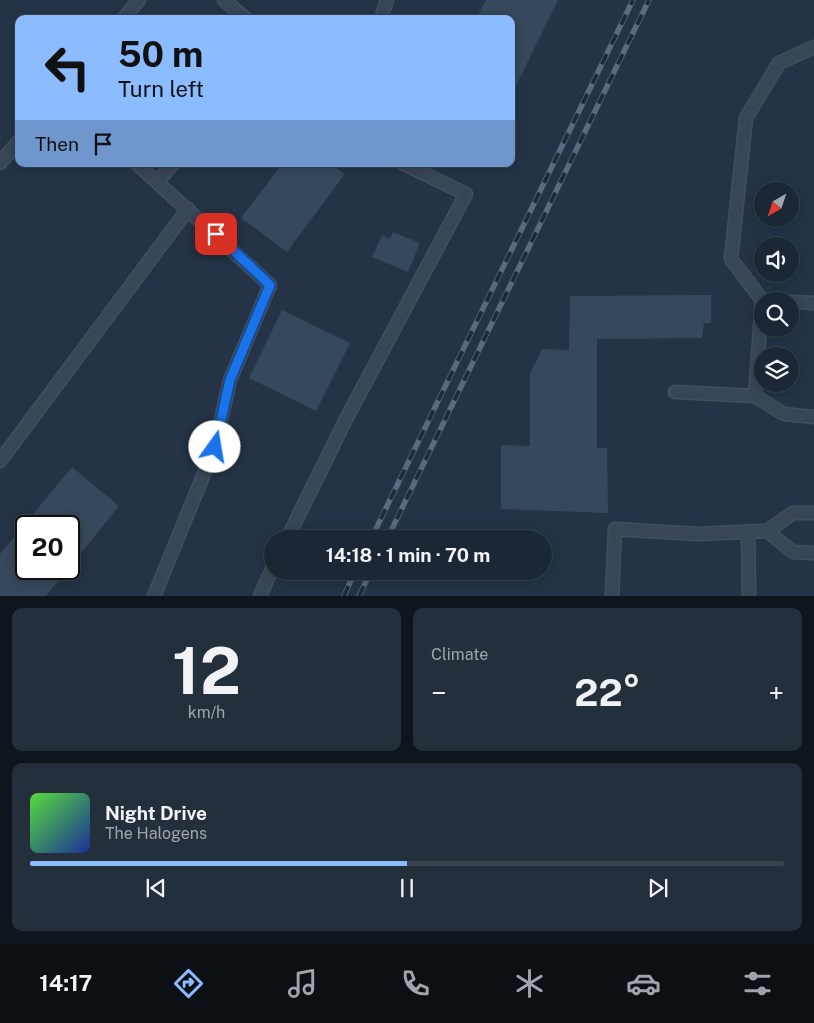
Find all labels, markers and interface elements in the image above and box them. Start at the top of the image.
text: 50 m [118,34,203,75]
icon: left [35,35,100,100]
text: Turn left [118,76,204,102]
icon: arrive [89,130,117,158]
text: Then [35,133,79,155]
north arrow [754,182,799,228]
map controls [754,182,799,392]
pin [195,213,237,255]
icon: arrive [202,220,230,248]
button: sound [754,237,799,282]
button: search [754,292,799,337]
button: layers [754,347,799,392]
position arrow [188,420,240,472]
speed limit sign: 20 [15,515,80,580]
text: 14:18 · 1 min · 70 m [326,544,490,566]
text: 12 [172,632,241,709]
text: Climate [431,645,488,664]
text: 22° [574,670,641,715]
text: − [431,676,447,709]
text: + [768,676,784,709]
text: km/h [188,703,225,722]
text: Night Drive [105,802,207,824]
text: The Halogens [105,824,207,843]
icon: previous [142,874,170,902]
icon: pause [393,874,421,902]
icon: next [644,874,672,902]
icon: directions [171,966,206,1001]
icon: music [285,966,320,1001]
icon: phone [398,966,433,1001]
icon: climate [512,966,547,1001]
icon: car [626,966,661,1001]
icon: filters [740,966,775,1001]
text: 14:17 [39,970,92,996]

